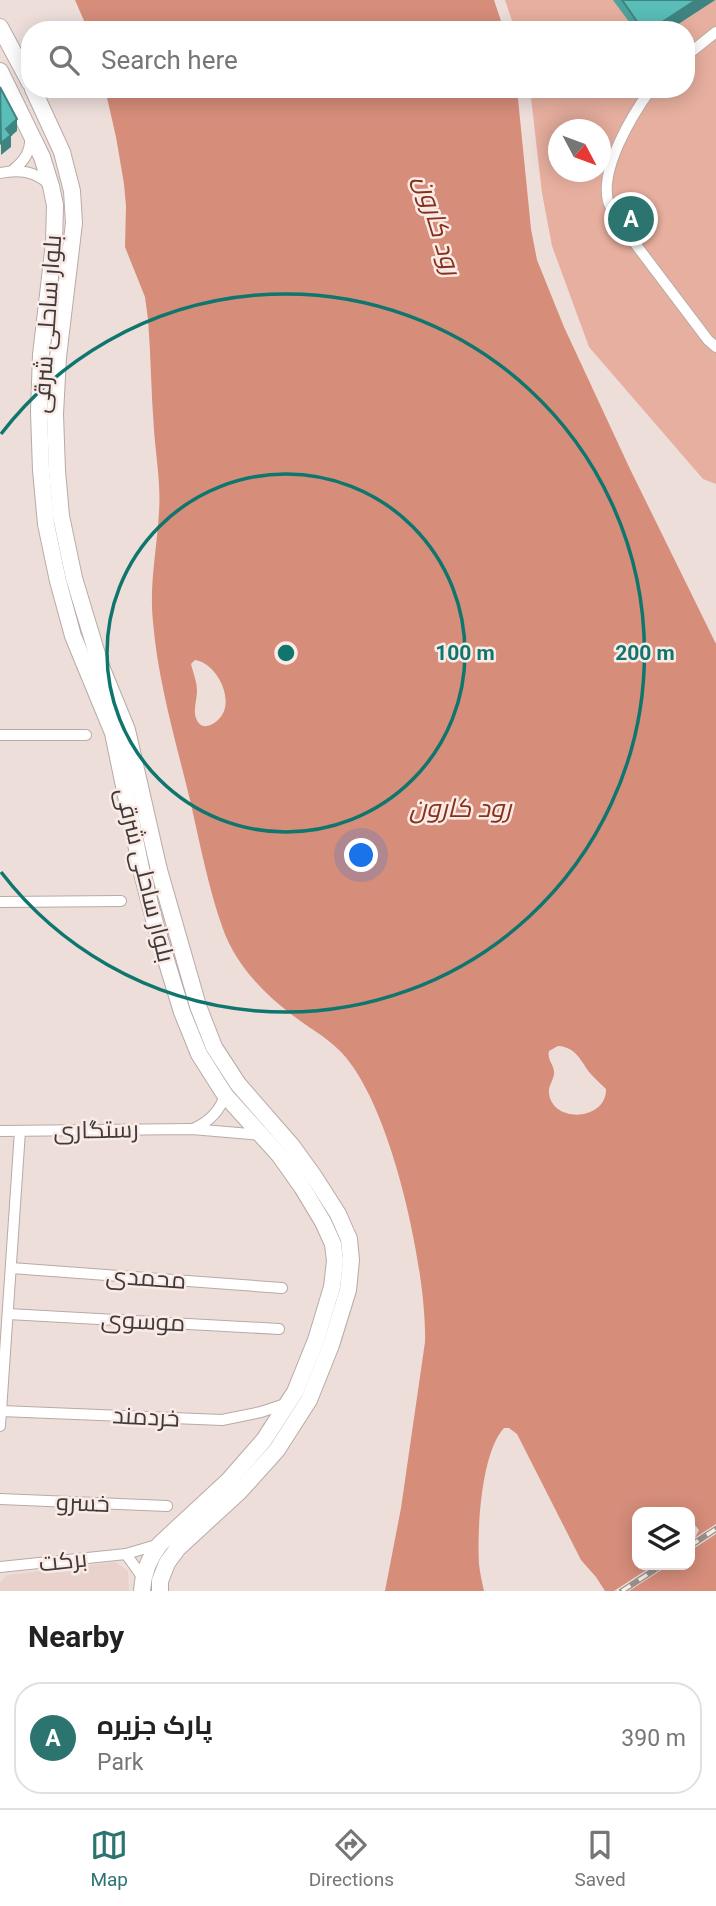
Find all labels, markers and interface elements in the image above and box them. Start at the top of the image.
search box [21,21,695,98]
icon: search [45,41,83,79]
text: Search here [101,45,238,75]
north arrow [548,119,611,182]
water label: رود کارون [408,172,468,281]
pin: A [608,193,654,245]
street label: بلوار ساحلی شرقی [27,234,67,414]
centre of rings [274,641,298,665]
text: 100 m [435,641,495,665]
text: 200 m [615,641,675,665]
street label: بلوار ساحلی شرقی [110,785,180,965]
water label: رود کارون [409,793,513,824]
your location [344,838,378,872]
street label: رستگاری [53,1115,139,1145]
street label: محمدی [105,1261,187,1295]
street label: موسوی [100,1305,186,1337]
street label: خردمند [112,1401,180,1433]
street label: خسرو [56,1488,110,1518]
map controls [632,1507,695,1570]
button: layers [632,1507,695,1570]
street label: برکت [38,1545,88,1577]
text: Nearby [28,1619,124,1654]
text: پارک جزیره [97,1710,212,1740]
text: A [45,1725,61,1752]
text: 390 m [621,1725,686,1752]
text: Park [97,1749,143,1776]
tab: Map [90,1826,128,1891]
tab: Directions [309,1826,394,1891]
tab: Saved [574,1826,626,1891]

